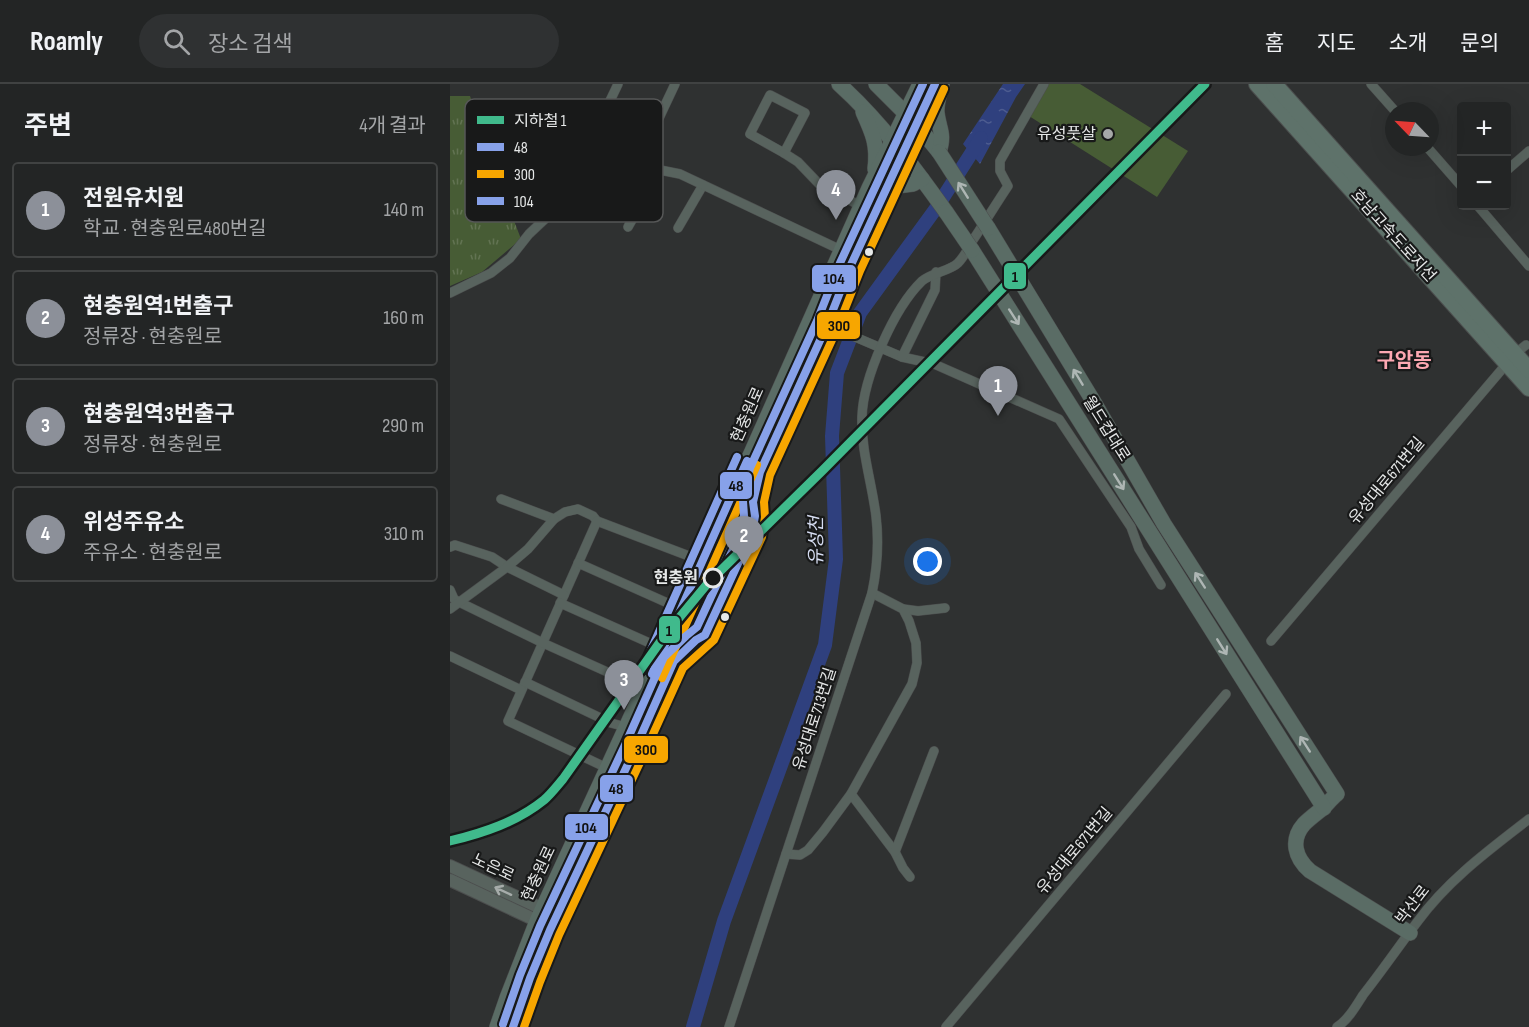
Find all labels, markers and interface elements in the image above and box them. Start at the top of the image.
search box [139,14,559,68]
text: Roamly [30,25,103,58]
icon: search [160,25,193,58]
text: 장소 검색 [208,31,292,58]
text: 홈 [1265,31,1284,56]
text: 지도 [1317,31,1356,56]
text: 소개 [1389,31,1427,56]
text: 문의 [1460,31,1499,56]
legend [465,99,663,222]
north arrow [1385,102,1439,156]
map controls [1457,102,1511,210]
button: + [1457,102,1511,156]
text: 주변 [24,111,72,142]
text: 지하철 1 [514,112,567,131]
text: 4개 결과 [359,114,426,138]
place label: 유성풋살 [1037,125,1096,144]
marker: 유성풋살 [1101,127,1115,141]
text: 48 [514,139,528,158]
button: − [1457,156,1511,210]
text: 300 [514,166,535,185]
pin: 4 [816,170,856,220]
one-way arrow [957,182,969,199]
text: 전원유치원 [83,185,184,212]
street label: 호남고속도로지선 [1347,186,1439,286]
text: 104 [514,193,534,212]
text: 1 [42,198,49,222]
text: 140 m [384,198,424,222]
text: 학교 · 현충원로480번길 [83,217,267,241]
unlabelled marker [863,246,875,258]
line badge: 1 [1003,262,1027,290]
line badge: 104 [811,264,857,293]
text: 1 [1012,268,1019,287]
text: 104 [823,270,845,289]
text: 현충원역1번출구 [83,293,233,320]
text: 2 [41,306,50,330]
text: 160 m [383,306,424,330]
one-way arrow [1008,309,1021,326]
line badge: 300 [816,311,861,340]
text: 300 [828,317,850,336]
text: 정류장 · 현충원로 [83,325,222,349]
district label: 구암동 [1376,349,1432,373]
pin: 1 [978,366,1018,416]
one-way arrow [1072,369,1084,386]
street label: 현충원로 [727,384,769,446]
street label: 월드컵대로 [1078,393,1134,465]
text: 현충원역3번출구 [83,401,235,428]
text: 3 [41,414,50,438]
text: 290 m [382,414,424,438]
text: 정류장 · 현충원로 [83,433,222,457]
street label: 유성대로671번길 [1345,434,1429,528]
line badge: 48 [719,471,753,500]
one-way arrow [1113,473,1125,490]
text: 48 [728,477,744,496]
text: 위성주유소 [83,509,184,536]
water label: 유성천 [806,514,827,566]
pin: 2 [724,516,764,566]
text: 4 [41,522,50,546]
text: 310 m [384,522,424,546]
text: 주유소 · 현충원로 [83,541,222,565]
your location [913,547,942,576]
place label: 현충원 [654,568,698,588]
marker: 현충원 [703,568,723,588]
one-way arrow [1194,572,1206,589]
unlabelled marker [719,611,731,623]
line badge: 1 [658,615,681,644]
text: 1 [666,622,673,641]
one-way arrow [1216,639,1229,656]
pin: 3 [604,660,644,710]
street label: 유성대로713번길 [789,665,841,773]
line badge: 300 [623,735,669,764]
one-way arrow [1299,736,1311,753]
text: 300 [635,741,657,760]
line badge: 48 [599,774,634,803]
text: 48 [608,780,624,799]
street label: 유성대로671번길 [1033,804,1117,898]
line badge: 104 [564,813,609,841]
text: 104 [575,819,597,838]
street label: 현충원로 [518,843,560,905]
street label: 노은로 [469,850,517,886]
street label: 박산로 [1392,882,1434,928]
one-way arrow [494,884,512,896]

